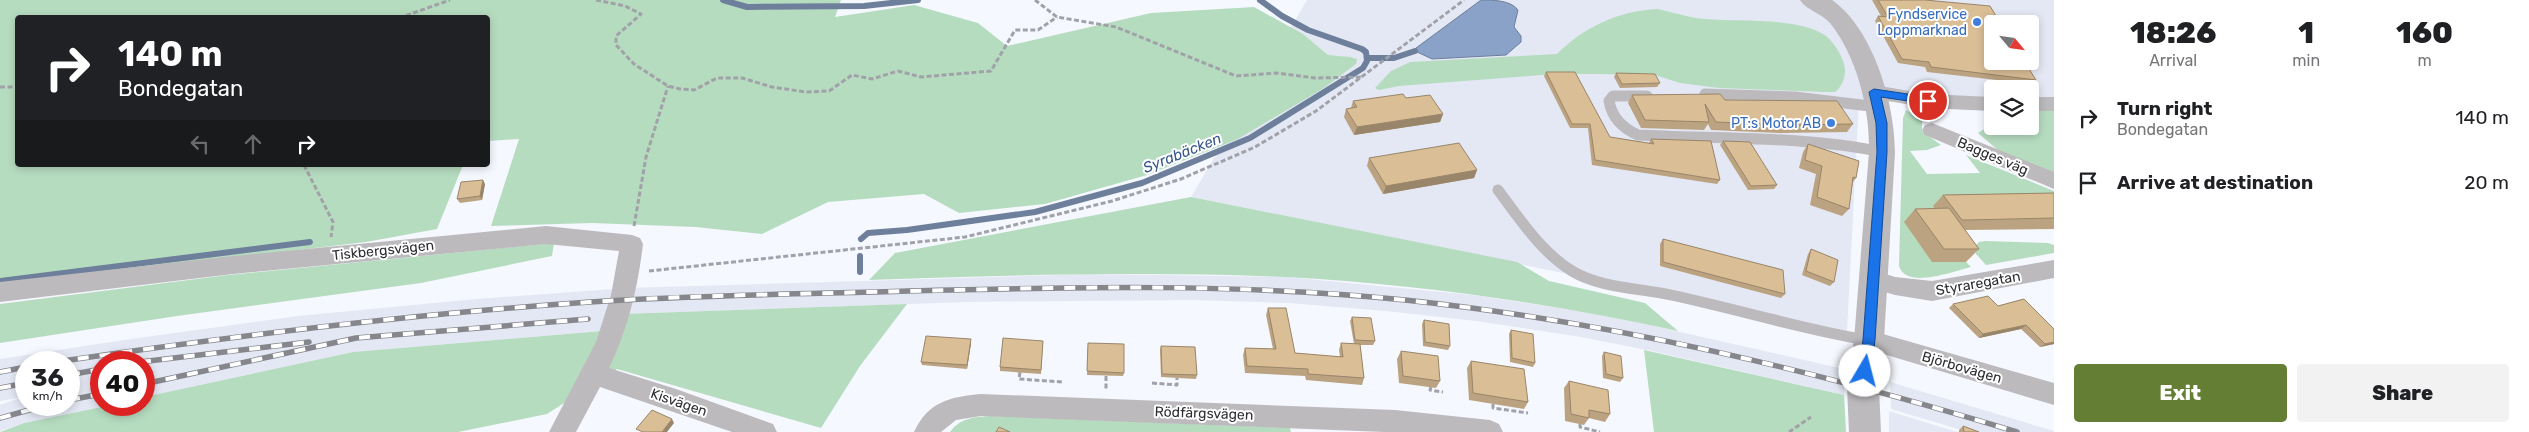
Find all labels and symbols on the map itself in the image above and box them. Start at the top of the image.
place label: Fyndservice Loppmarknad [1877,6,1967,39]
north arrow [1984,15,2039,70]
marker: Fyndservice Loppmarknad [1971,16,1983,28]
pin [1907,80,1949,122]
place label: PT:s Motor AB [1731,115,1821,132]
marker: PT:s Motor AB [1825,117,1837,129]
water label: Syrabäcken [1140,129,1224,177]
street label: Bagges väg [1955,134,2031,179]
street label: Tiskbergsvägen [331,237,435,264]
street label: Styraregatan [1934,268,2022,299]
position arrow [1838,344,1890,396]
street label: Björbovägen [1920,348,2004,387]
speed limit sign: 40 [90,351,155,416]
street label: Kisvägen [648,385,709,420]
street label: Rödfärgsvägen [1154,403,1254,424]

